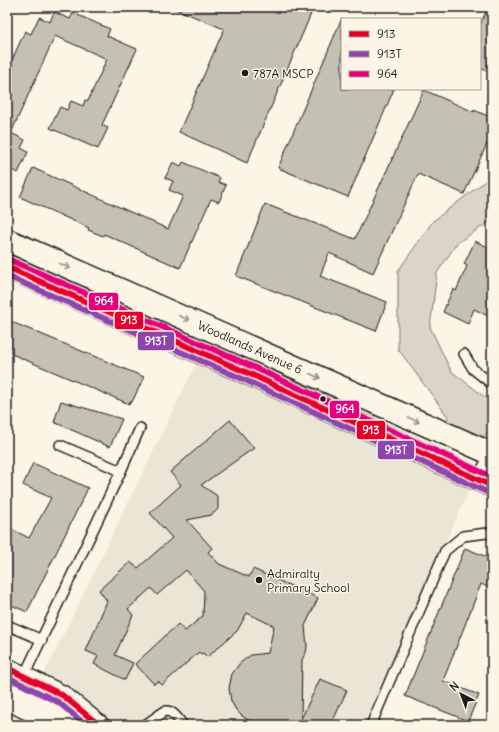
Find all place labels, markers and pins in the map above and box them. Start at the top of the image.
place label: 787A MSCP [253,66,313,81]
marker: 787A MSCP [240,68,250,78]
unlabelled marker [318,394,328,404]
place label: Admiralty Primary School [267,566,350,595]
marker: Admiralty Primary School [254,575,264,585]

